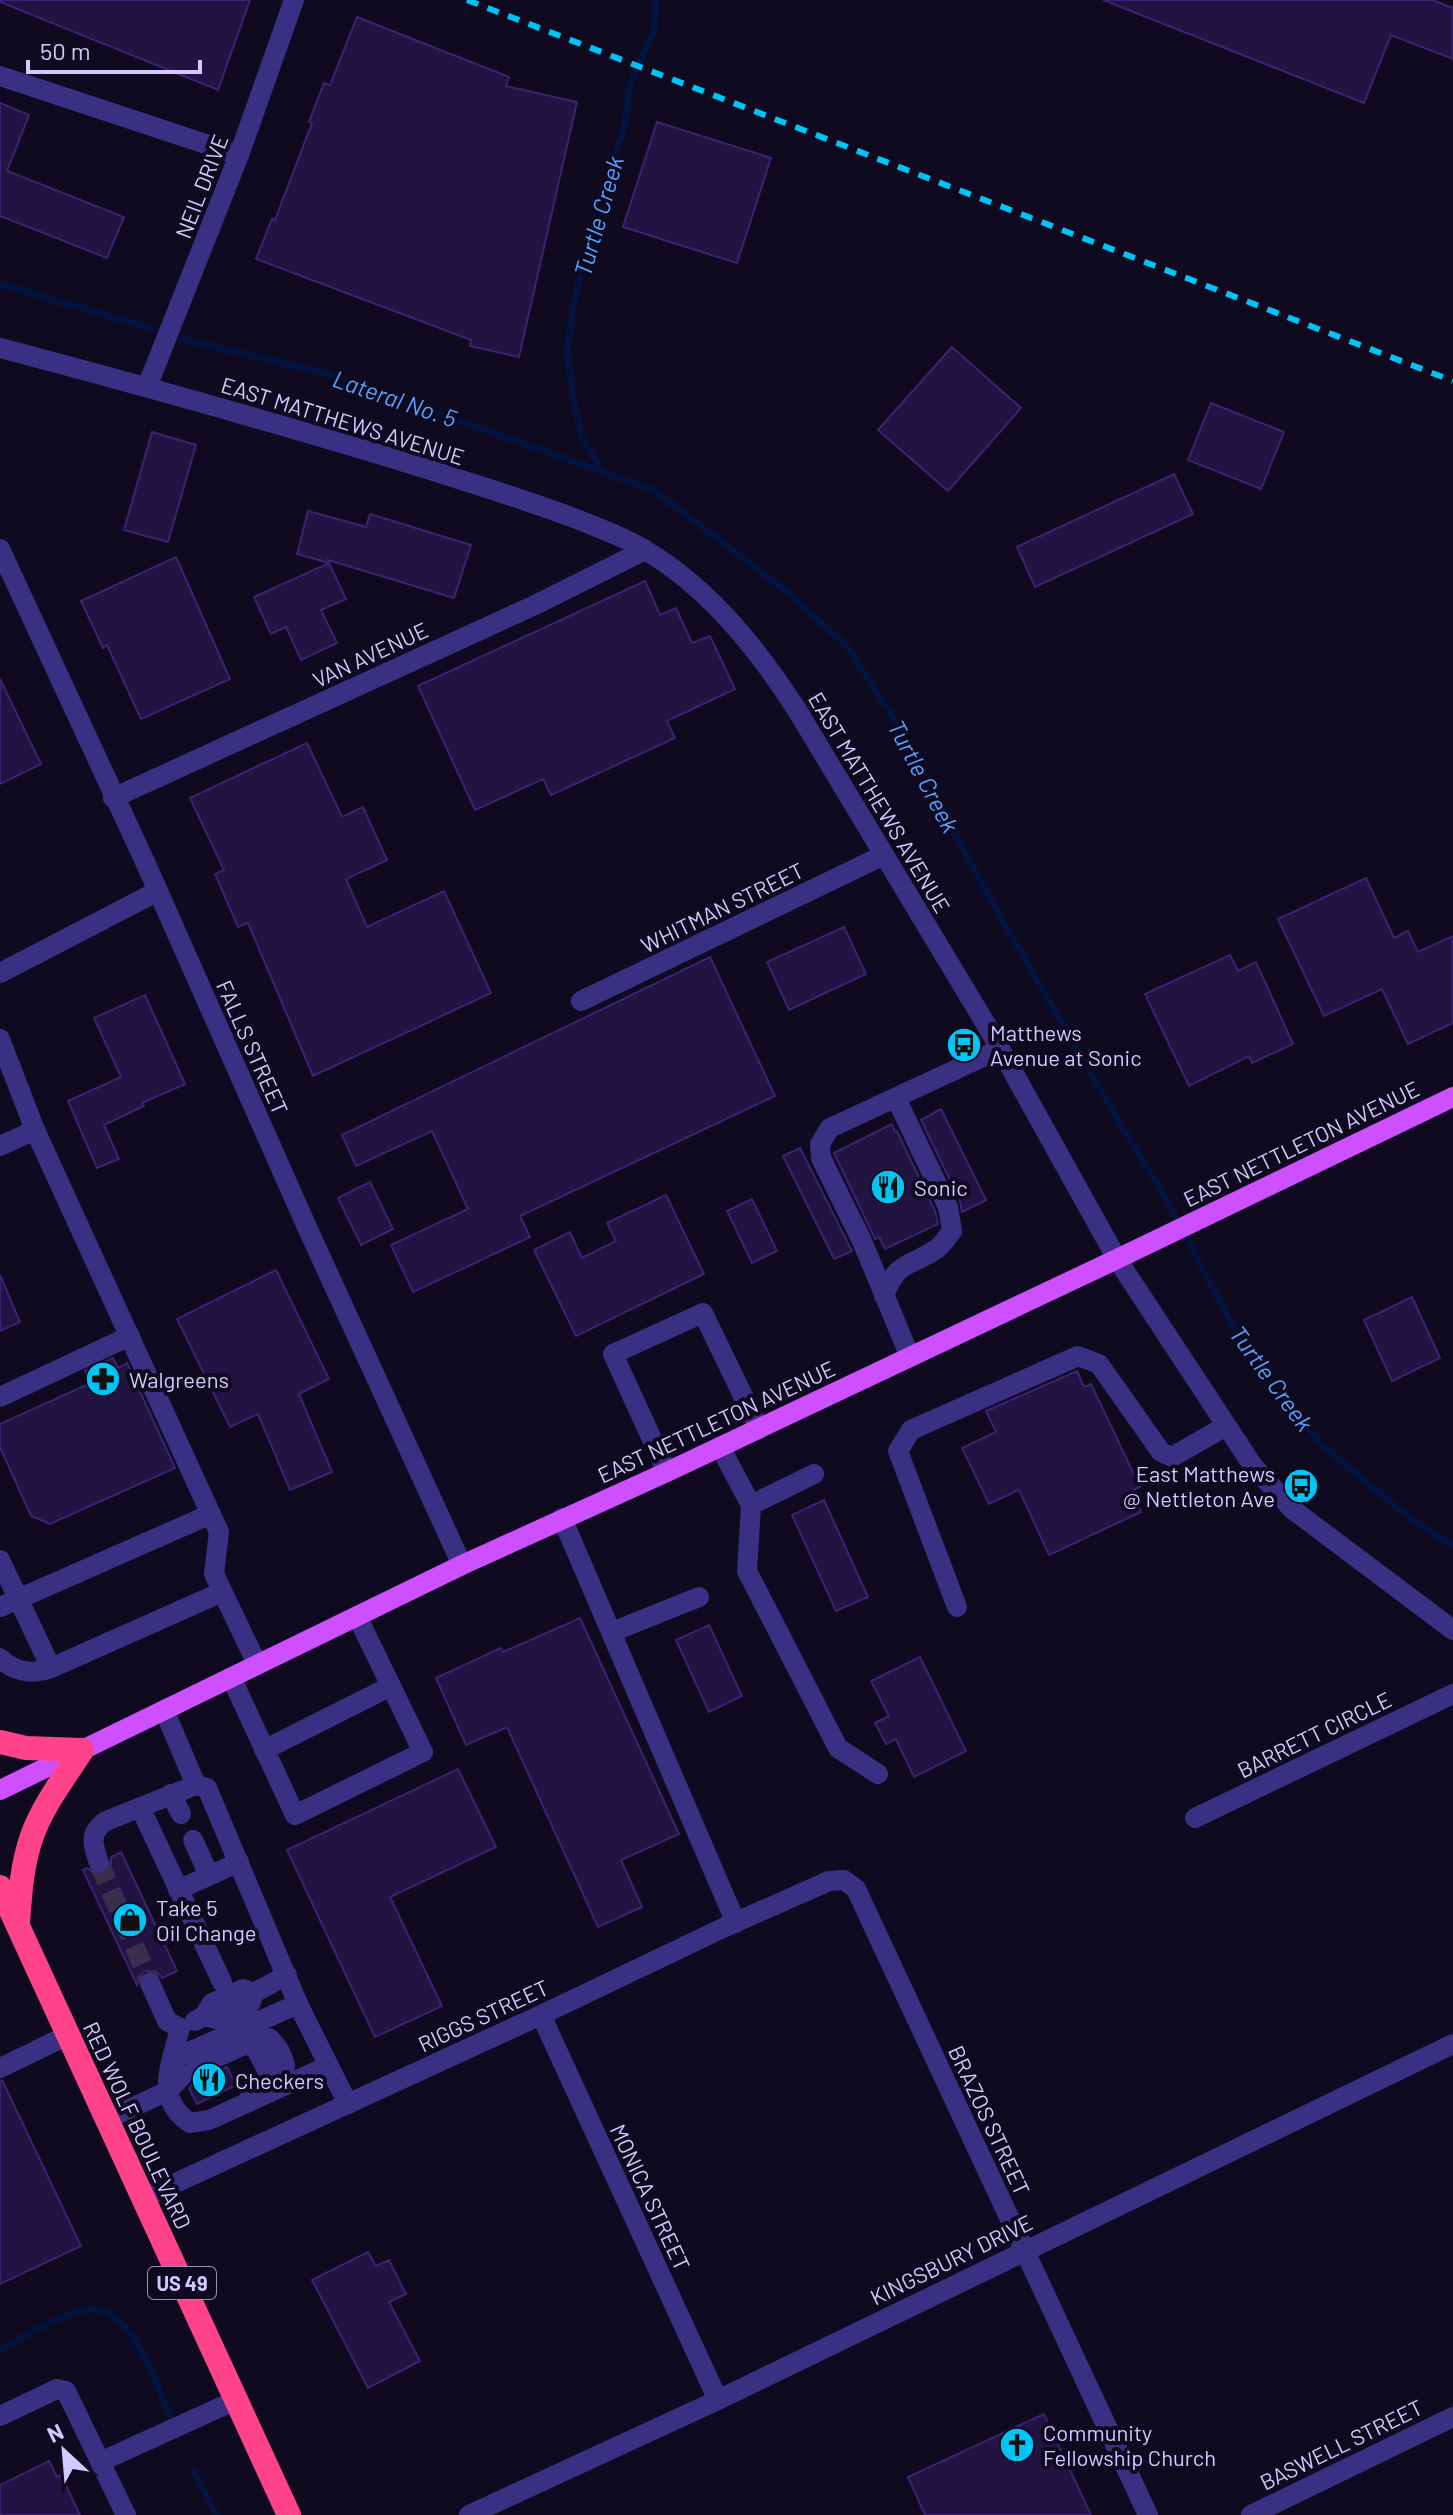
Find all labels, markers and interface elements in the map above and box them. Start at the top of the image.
scale bar [28,24,200,74]
text: 50 m [40,36,91,65]
street label: NEIL DRIVE [169,130,233,242]
water label: Turtle Creek [567,152,629,279]
water label: Lateral No. 5 [329,363,461,433]
street label: EAST MATTHEWS AVENUE [218,371,468,469]
street label: VAN AVENUE [308,616,432,692]
street label: EAST MATTHEWS AVENUE [804,687,956,917]
water label: Turtle Creek [882,715,966,838]
street label: WHITMAN STREET [636,856,808,958]
street label: FALLS STREET [212,976,294,1118]
place label: Matthews Avenue at Sonic [990,1019,1142,1070]
bus stop icon: Matthews Avenue at Sonic [945,1026,983,1064]
street label: EAST NETTLETON AVENUE [1179,1075,1423,1211]
restaurant icon: Sonic [869,1168,907,1206]
place label: Sonic [914,1174,968,1200]
water label: Turtle Creek [1224,1320,1320,1437]
street label: EAST NETTLETON AVENUE [593,1354,839,1488]
pharmacy icon: Walgreens [84,1360,122,1398]
place label: Walgreens [129,1366,229,1392]
place label: East Matthews @ Nettleton Ave [1123,1460,1275,1511]
bus stop icon: East Matthews @ Nettleton Ave [1282,1467,1320,1505]
street label: BARRETT CIRCLE [1233,1685,1395,1783]
place label: Take 5 Oil Change [156,1894,257,1945]
shop icon: Take 5 Oil Change [111,1901,149,1939]
street label: RIGGS STREET [414,1973,552,2057]
street label: RED WOLF BOULEVARD [79,2017,197,2233]
street label: BRAZOS STREET [944,2041,1036,2199]
restaurant icon: Checkers [190,2061,228,2099]
place label: Checkers [235,2067,324,2093]
street label: MONICA STREET [606,2120,696,2274]
street label: KINGSBURY DRIVE [866,2208,1036,2310]
road number: US 49 [148,2267,216,2299]
street label: BASWELL STREET [1255,2393,1427,2495]
north arrow [24,2411,104,2491]
text: N [43,2417,67,2447]
place label: Community Fellowship Church [1043,2419,1216,2470]
church icon: Community Fellowship Church [998,2426,1036,2464]

